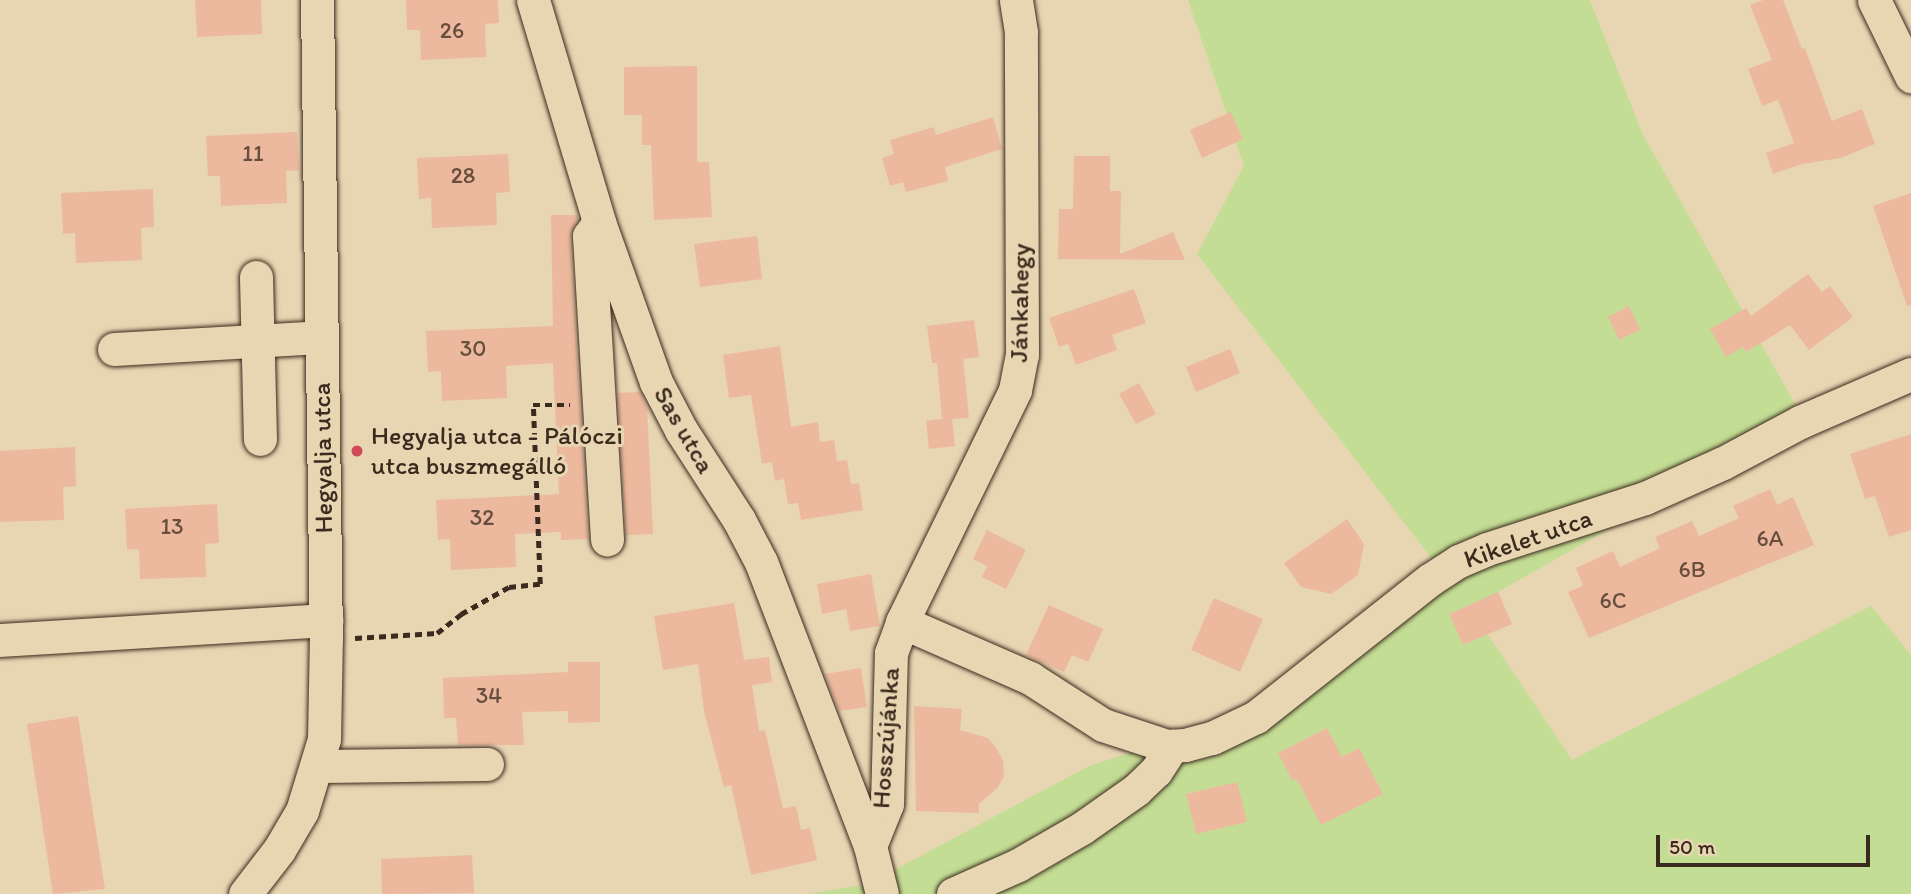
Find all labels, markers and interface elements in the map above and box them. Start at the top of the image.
house number: 26 [440,16,464,44]
house number: 11 [242,139,264,167]
house number: 28 [451,161,475,189]
street label: Jánkahegy [1003,243,1037,363]
house number: 30 [460,334,486,362]
street label: Sas utca [647,381,721,479]
street label: Hegyalja utca [306,382,340,534]
place label: Hegyalja utca - Pálóczi utca buszmegálló [371,420,623,481]
marker: Hegyalja utca - Pálóczi utca buszmegálló [349,443,365,459]
house number: 32 [470,503,494,531]
street label: Kikelet utca [1460,503,1596,575]
house number: 13 [160,512,184,540]
house number: 6A [1757,524,1783,552]
house number: 6B [1678,555,1706,583]
house number: 6C [1600,586,1626,614]
street label: Hosszújánka [865,666,907,810]
house number: 34 [476,681,502,709]
scale bar [1659,820,1872,864]
text: 50 m [1669,834,1715,859]

